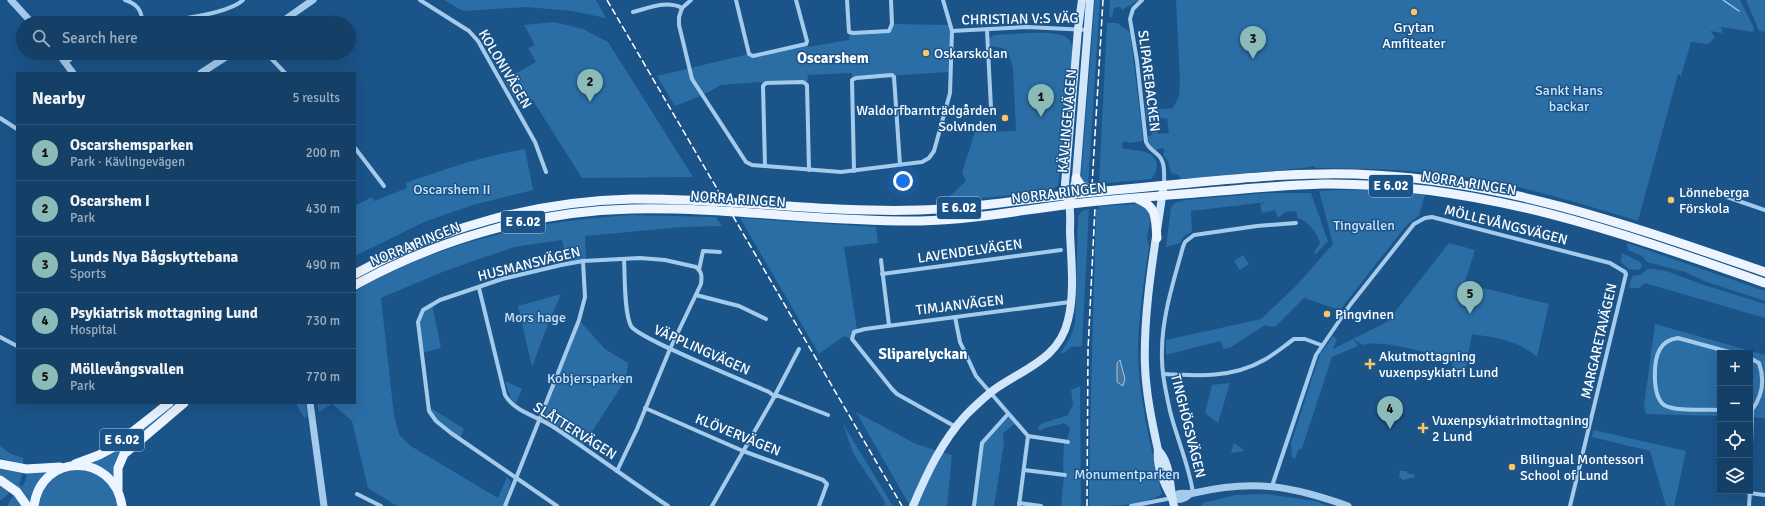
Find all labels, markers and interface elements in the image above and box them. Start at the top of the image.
marker: Grytan Amfiteater [1409,7,1419,17]
street label: CHRISTIAN V:S VÄG [961,9,1079,29]
search box [16,16,356,60]
place label: Grytan Amfiteater [1382,19,1447,52]
street label: KOLONIVÄGEN [475,26,535,112]
pin: 3 [1240,26,1266,59]
icon: search [30,27,52,49]
text: Search here [62,29,138,47]
street label: SLIPAREBACKEN [1134,29,1164,133]
place label: Oskarskolan [934,45,1008,62]
marker: Oskarskolan [921,48,931,58]
district label: Oscarshem [797,49,869,67]
street label: KÄVLINGEVÄGEN [1054,68,1080,174]
pin: 2 [577,69,603,102]
park label: Sankt Hans backar [1535,82,1603,115]
pin: 1 [1028,84,1054,117]
text: Nearby [32,88,85,109]
text: 5 results [292,90,340,106]
place label: Waldorfbarnträdgården Solvinden [856,102,997,135]
marker: Waldorfbarnträdgården Solvinden [1000,113,1010,123]
text: Oscarshemsparken [70,136,193,154]
text: 1 [41,145,49,161]
text: 200 m [306,145,340,161]
text: Park · Kävlingevägen [70,154,185,170]
street label: NORRA RINGEN [1420,167,1518,199]
your location [893,171,913,191]
road number: E 6.02 [1369,175,1413,197]
street label: NORRA RINGEN [1010,179,1108,207]
park label: Oscarshem II [413,181,491,198]
place label: Lönneberga Förskola [1679,184,1749,217]
street label: NORRA RINGEN [690,187,786,211]
text: Oscarshem I [70,192,150,210]
marker: Lönneberga Förskola [1666,195,1676,205]
road number: E 6.02 [937,197,981,219]
text: 2 [41,201,49,217]
text: 430 m [306,201,340,217]
street label: MÖLLEVÅNGSVÄGEN [1443,201,1569,249]
text: Park [70,210,95,226]
road number: E 6.02 [501,211,545,233]
park label: Tingvallen [1333,217,1395,234]
street label: NORRA RINGEN [367,218,463,270]
street label: LAVENDELVÄGEN [916,235,1024,267]
street label: HUSMANSVÄGEN [476,243,582,285]
text: Lunds Nya Bågskyttebana [70,248,238,266]
text: 3 [41,257,49,273]
text: 490 m [306,257,340,273]
text: Sports [70,266,106,282]
pin: 5 [1457,281,1483,314]
street label: MARGARETAVÄGEN [1577,282,1621,400]
street label: TIMJANVÄGEN [915,291,1005,319]
text: Psykiatrisk mottagning Lund [70,304,258,322]
place label: Pingvinen [1335,306,1394,323]
park label: Mors hage [504,309,566,326]
marker: Pingvinen [1322,309,1332,319]
text: 4 [41,313,49,329]
text: 730 m [306,313,340,329]
street label: VÄPPLINGVÄGEN [651,321,753,379]
text: Hospital [70,322,117,338]
district label: Sliparelyckan [879,345,967,363]
place label: Akutmottagning vuxenpsykiatri Lund [1379,348,1498,381]
map controls [1717,350,1753,494]
button: + [1717,350,1753,386]
marker: Akutmottagning vuxenpsykiatri Lund [1364,358,1376,370]
text: Möllevångsvallen [70,360,184,378]
text: 5 [41,369,49,385]
text: 770 m [306,369,340,385]
park label: Kobjersparken [547,370,633,387]
street label: TINGHÖGSVÄGEN [1167,372,1209,480]
text: Park [70,378,95,394]
button: − [1717,386,1753,422]
pin: 4 [1377,396,1403,429]
street label: SLÅTTERVÄGEN [530,399,620,463]
street label: KLÖVERVÄGEN [693,410,783,460]
place label: Vuxenpsykiatrimottagning 2 Lund [1432,412,1589,445]
marker: Vuxenpsykiatrimottagning 2 Lund [1417,422,1429,434]
button: locate [1717,422,1753,458]
road number: E 6.02 [100,429,144,451]
place label: Bilingual Montessori School of Lund [1520,451,1644,484]
button: layers [1717,458,1753,494]
marker: Bilingual Montessori School of Lund [1507,462,1517,472]
park label: Monumentparken [1074,466,1180,483]

